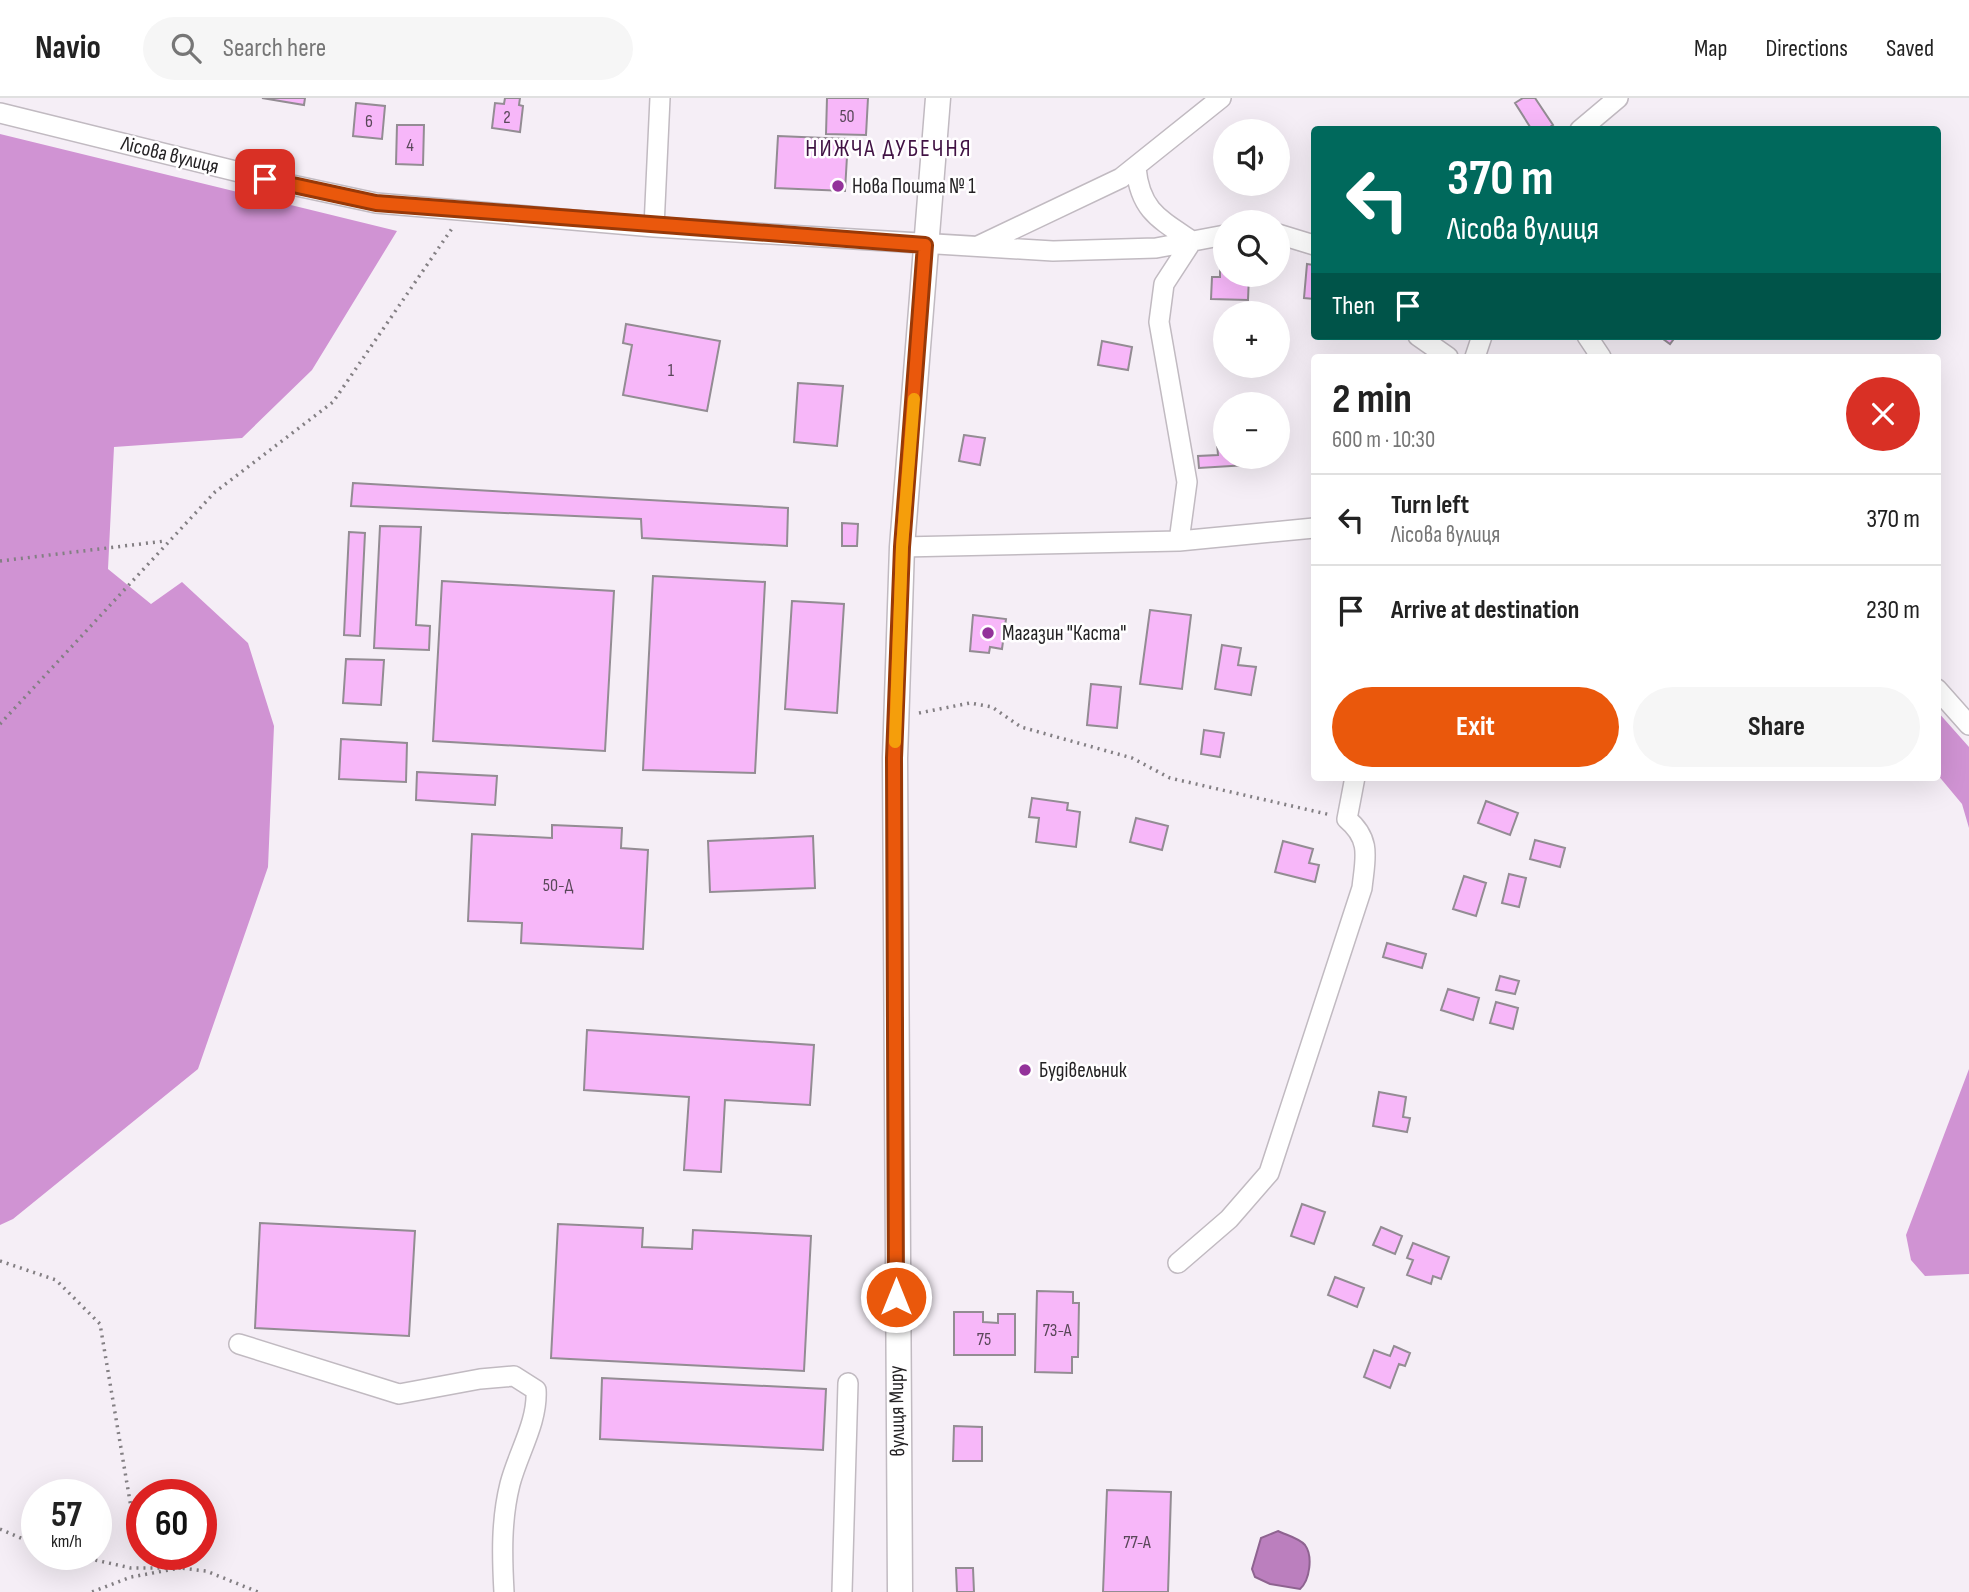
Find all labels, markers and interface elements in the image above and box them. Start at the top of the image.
search box [143,17,633,80]
text: Navio [35,28,101,68]
icon: search [167,29,205,67]
text: Search here [223,33,326,64]
text: Map [1694,34,1727,63]
text: Directions [1765,34,1848,63]
text: Saved [1886,34,1934,63]
house number: 50 [839,106,855,127]
house number: 2 [503,107,511,128]
house number: 6 [365,111,373,132]
map controls [1213,119,1290,469]
button: sound [1213,119,1290,196]
street label: Лісова вулиця [118,131,221,179]
district label: НИЖЧА ДУБЕЧНЯ [805,134,973,163]
house number: 4 [406,135,414,156]
pin [235,149,295,209]
text: 370 m [1447,150,1554,209]
icon: left [1332,154,1423,245]
icon: arrive [246,160,284,198]
place label: Нова Пошта № 1 [852,174,976,199]
marker: Нова Пошта № 1 [830,178,846,194]
button: search [1213,210,1290,287]
text: Лісова вулиця [1447,210,1599,249]
icon: arrive [1389,287,1427,325]
text: Then [1332,291,1375,322]
button: + [1213,301,1290,378]
house number: 1 [668,360,675,381]
text: 2 min [1332,374,1412,425]
button: close [1846,377,1920,451]
button: − [1213,392,1290,469]
text: 600 m · 10:30 [1332,426,1435,454]
text: Turn left [1391,490,1469,521]
icon: left [1332,501,1370,539]
text: 370 m [1866,504,1920,535]
text: Лісова вулиця [1391,521,1500,549]
icon: arrive [1332,592,1370,630]
text: Arrive at destination [1391,595,1579,626]
text: 230 m [1866,595,1920,626]
place label: Магазин "Каста" [1002,621,1126,646]
marker: Магазин "Каста" [980,625,996,641]
button: Exit [1332,687,1619,767]
button: Share [1633,687,1920,767]
house number: 50-Д [543,875,574,896]
place label: Будівельник [1039,1058,1127,1083]
marker: Будівельник [1017,1062,1033,1078]
position arrow [859,1260,933,1334]
house number: 73-А [1043,1320,1072,1341]
house number: 75 [977,1329,991,1350]
street label: вулиця Миру [884,1365,910,1457]
speed limit sign: 60 [126,1479,217,1570]
text: 57 [51,1494,82,1537]
text: km/h [51,1531,82,1552]
house number: 77-А [1123,1532,1151,1553]

